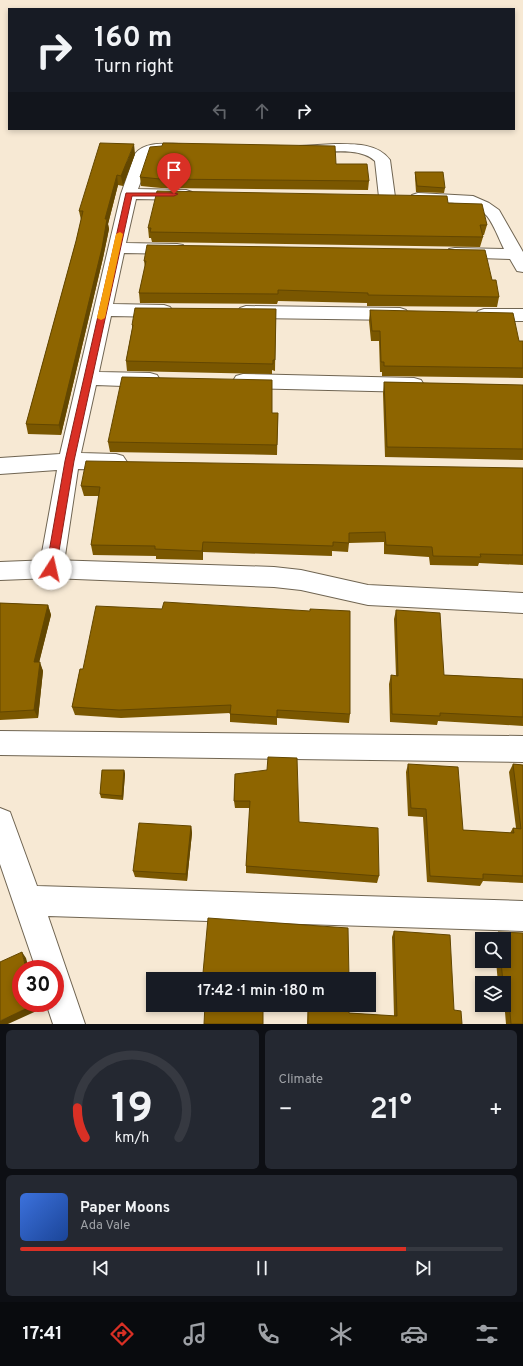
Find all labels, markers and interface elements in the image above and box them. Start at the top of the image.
text: 160 m [94,21,172,57]
icon: right [28,24,80,76]
text: Turn right [94,56,174,79]
icon: left [209,100,231,122]
icon: ahead [251,100,273,122]
icon: right [293,100,315,122]
pin [157,153,191,194]
icon: arrive [163,159,185,181]
position arrow [30,548,72,590]
map controls [475,932,511,1012]
button: search [475,932,511,968]
speed limit sign: 30 [12,960,64,1012]
button: layers [475,976,511,1012]
text: 17:42 · 1 min · 180 m [197,982,325,1001]
text: Climate [279,1072,323,1088]
text: 19 [111,1083,153,1136]
text: 21° [370,1092,412,1129]
text: − [279,1097,293,1124]
text: + [489,1097,503,1124]
text: km/h [115,1128,150,1146]
text: Paper Moons [80,1199,170,1218]
text: Ada Vale [80,1218,130,1234]
icon: previous [90,1257,112,1279]
icon: pause [251,1257,273,1279]
icon: next [412,1257,434,1279]
icon: directions [108,1320,136,1348]
icon: music [181,1320,209,1348]
icon: phone [254,1320,282,1348]
icon: climate [327,1320,355,1348]
icon: car [400,1320,428,1348]
icon: filters [473,1320,501,1348]
text: 17:41 [23,1323,63,1346]

